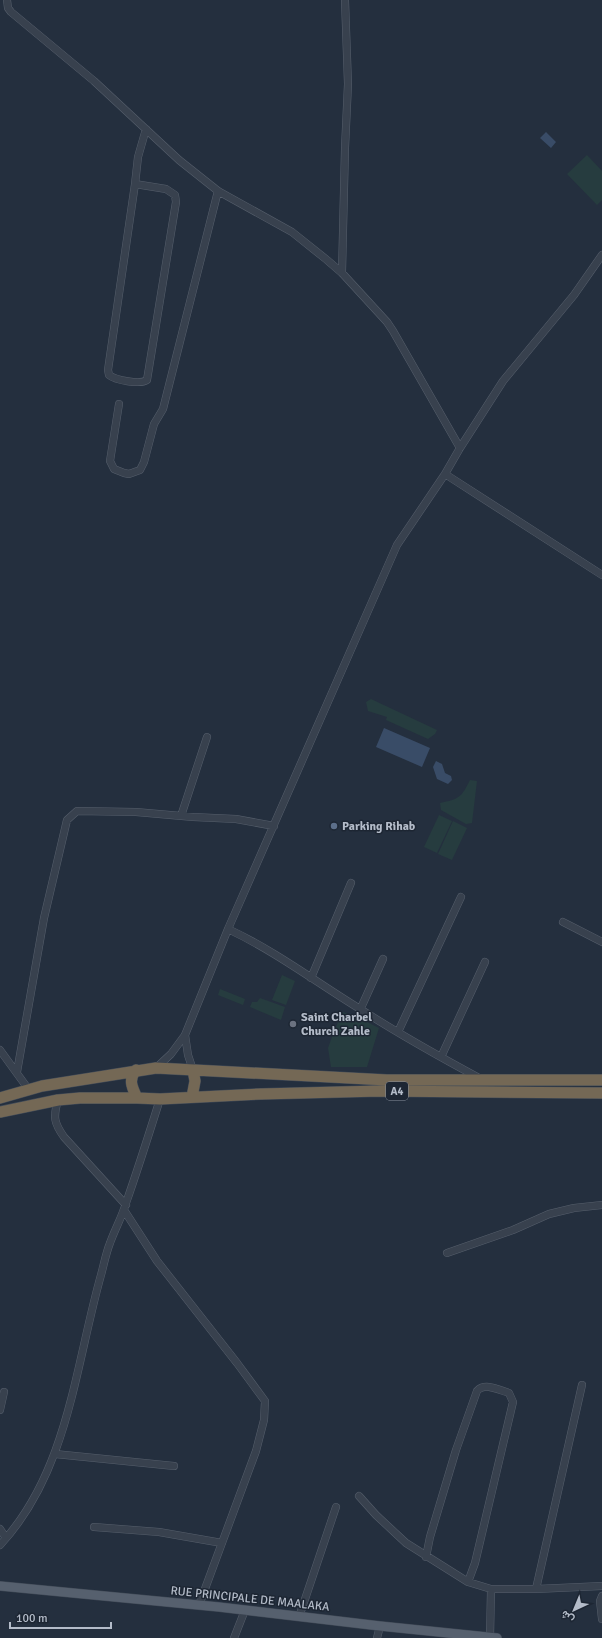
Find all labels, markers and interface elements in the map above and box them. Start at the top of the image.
place label: Parking Rihab [342,819,416,834]
marker: Parking Rihab [329,821,339,831]
place label: Saint Charbel Church Zahle [301,1010,372,1039]
marker: Saint Charbel Church Zahle [288,1019,298,1029]
road number: A4 [386,1082,408,1100]
street label: RUE PRINCIPALE DE MAALAKA [170,1583,331,1615]
north arrow [554,1590,594,1630]
scale bar [10,1604,111,1630]
text: ش [558,1608,577,1626]
text: 100 m [16,1611,48,1626]

